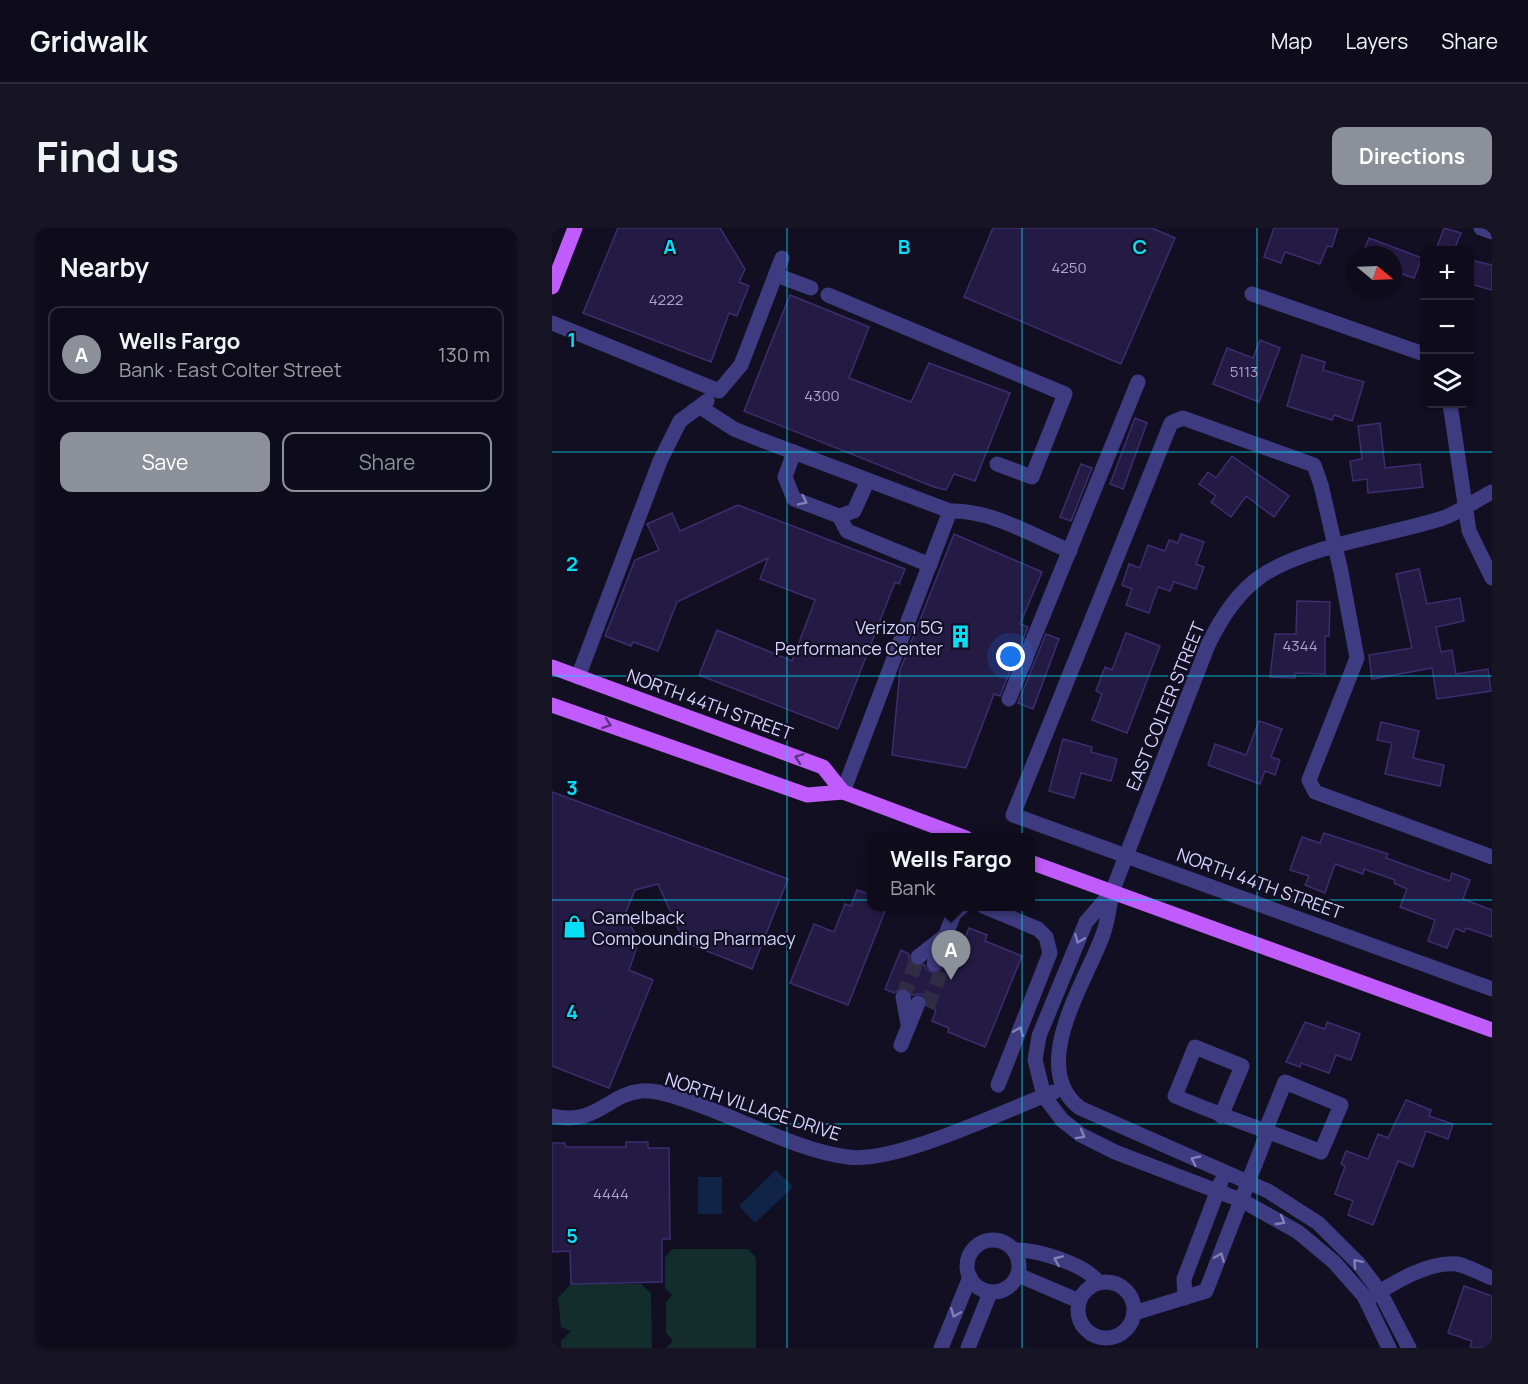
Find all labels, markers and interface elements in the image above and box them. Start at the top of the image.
text: Gridwalk [30,22,147,60]
text: Map [1271,27,1312,55]
text: Layers [1345,27,1408,55]
text: Share [1441,27,1498,55]
text: Find us [36,127,179,185]
button: Directions [1332,127,1492,185]
text: A [663,233,677,260]
text: B [898,233,911,260]
text: C [1133,233,1147,260]
north arrow [1348,246,1402,300]
map controls [1420,246,1474,408]
button: + [1420,246,1474,300]
text: Nearby [60,249,149,285]
house number: 4250 [1051,257,1087,278]
house number: 4222 [649,289,683,310]
button: − [1420,300,1474,354]
text: Wells Fargo [119,326,240,356]
text: 1 [568,326,576,353]
text: A [75,341,88,368]
text: 130 m [438,341,490,368]
button: layers [1420,354,1474,408]
text: Bank · East Colter Street [119,356,342,383]
house number: 5113 [1230,361,1258,382]
house number: 4300 [804,385,840,406]
button: Save [60,432,270,492]
button: Share [282,432,492,492]
one-way arrow [796,494,807,506]
text: 2 [566,550,578,577]
place label: Verizon 5G Performance Center [775,615,944,660]
street label: EAST COLTER STREET [1120,618,1210,794]
building icon: Verizon 5G Performance Center [948,624,974,650]
house number: 4344 [1283,635,1318,656]
your location [996,642,1025,671]
street label: NORTH 44TH STREET [624,663,796,745]
one-way arrow [601,717,612,730]
one-way arrow [794,753,805,765]
text: 3 [566,774,578,801]
popup [867,833,1035,911]
street label: NORTH 44TH STREET [1174,842,1346,924]
text: Wells Fargo [890,844,1012,874]
text: Bank [890,874,936,901]
place label: Camelback Compounding Pharmacy [592,905,796,950]
shop icon: Camelback Compounding Pharmacy [561,914,587,940]
pin: A [932,930,970,980]
one-way arrow [1074,933,1086,944]
text: 4 [566,998,578,1025]
one-way arrow [1012,1026,1024,1037]
street label: NORTH VILLAGE DRIVE [662,1066,844,1146]
one-way arrow [1075,1127,1085,1139]
one-way arrow [1190,1155,1201,1167]
house number: 4444 [593,1183,629,1204]
one-way arrow [1275,1213,1285,1225]
text: 5 [566,1222,578,1249]
one-way arrow [1213,1253,1225,1264]
one-way arrow [1054,1255,1065,1267]
one-way arrow [1353,1259,1364,1270]
one-way arrow [950,1306,962,1317]

